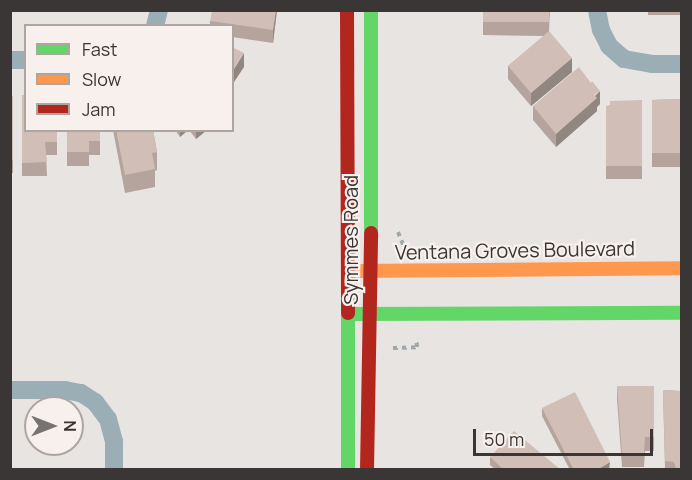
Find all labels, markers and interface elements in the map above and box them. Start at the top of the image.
legend [24,24,234,132]
text: Fast [82,37,117,61]
text: Slow [82,67,121,91]
text: Jam [82,97,116,121]
street label: Symmes Road [338,175,362,305]
street label: Ventana Groves Boulevard [395,236,635,264]
north arrow [24,396,84,456]
scale bar [476,417,656,455]
text: N [59,420,81,432]
text: 50 m [484,427,524,451]

